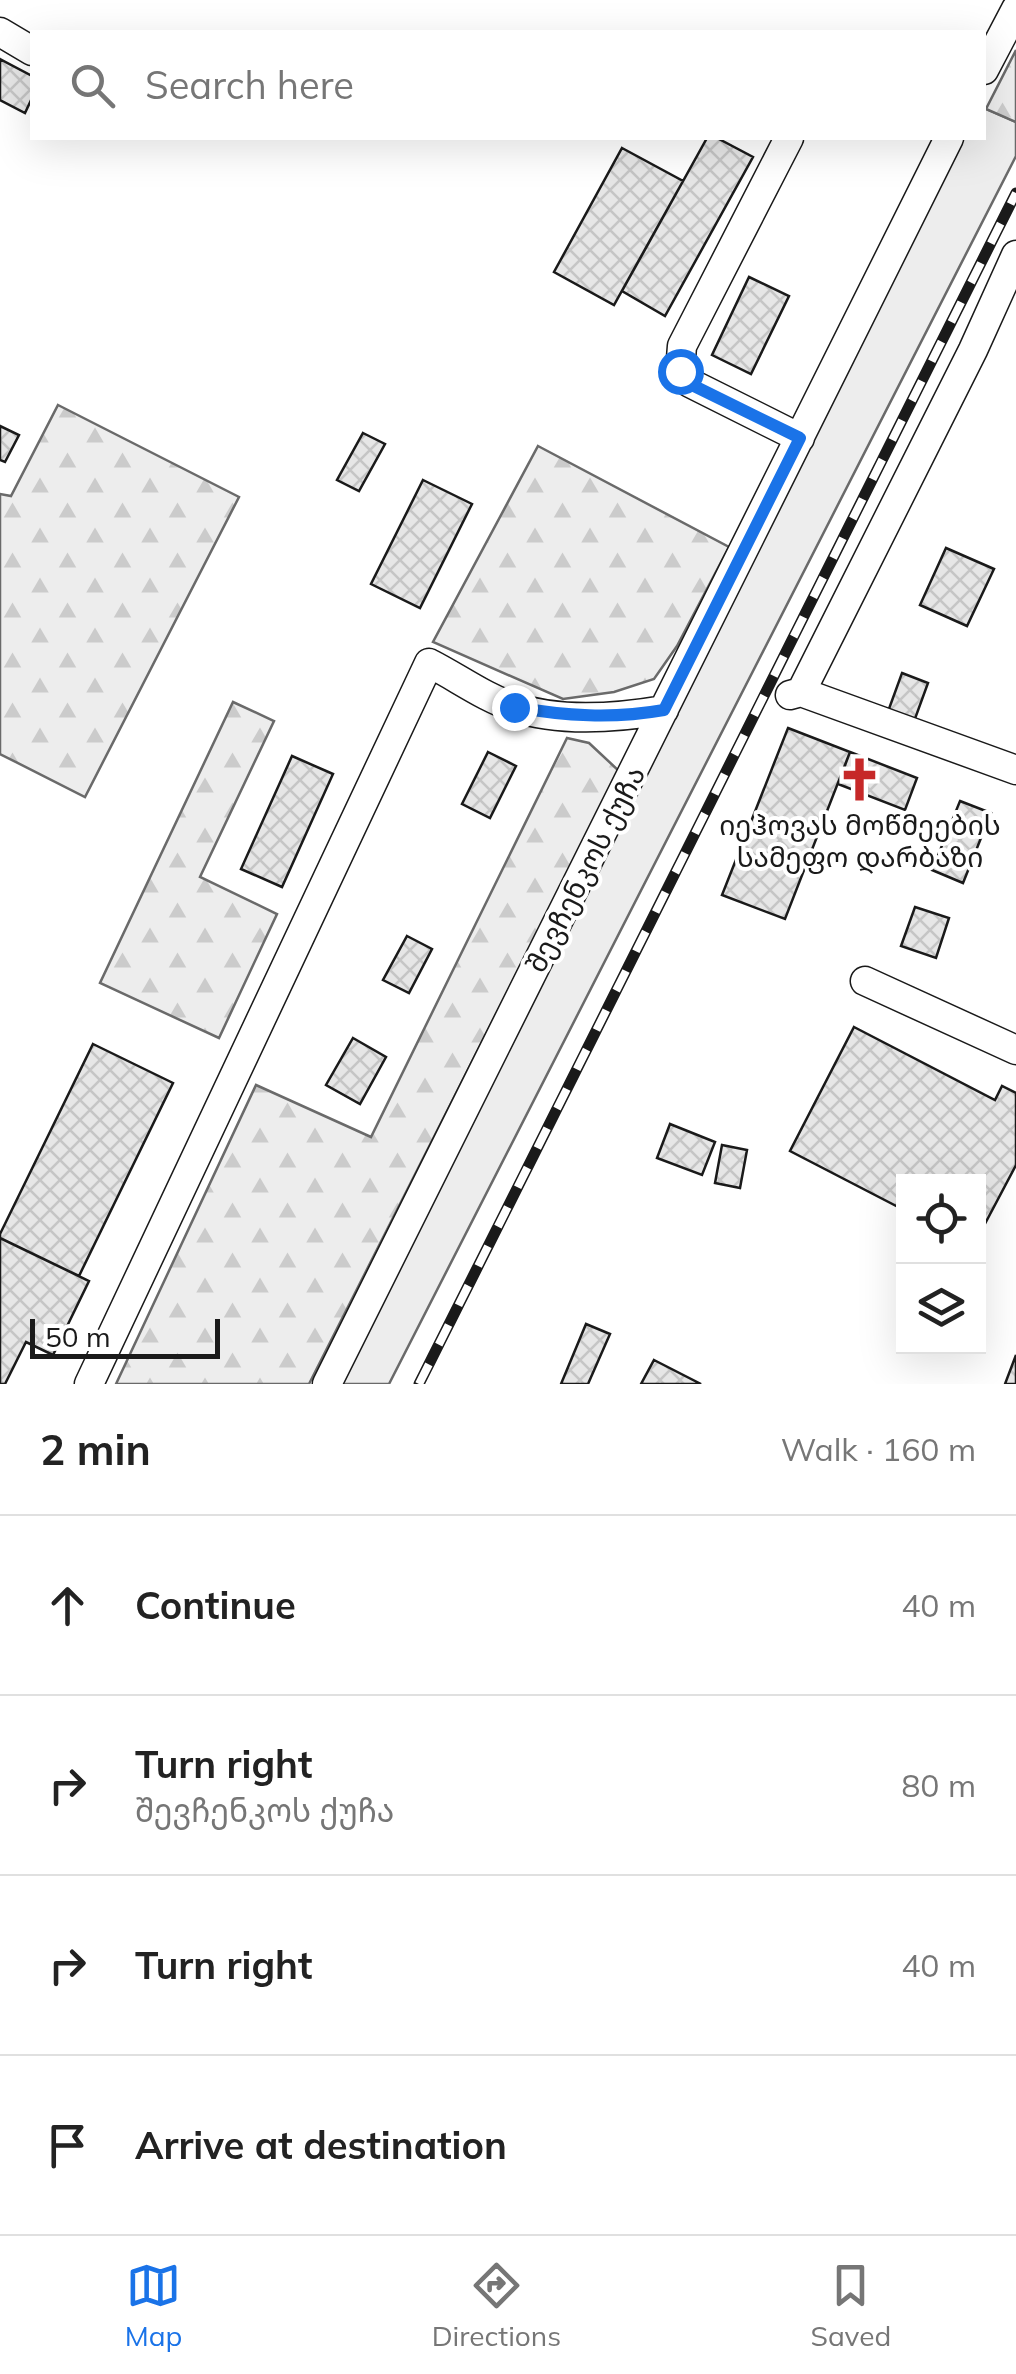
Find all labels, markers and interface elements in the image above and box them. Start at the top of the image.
search box [30,30,986,140]
icon: search [65,58,120,113]
text: Search here [145,61,354,109]
route start [658,349,704,395]
route end [492,685,538,731]
church icon: იეჰოვას მოწმეების სამეფო დარბაზი [836,755,884,803]
street label: შევჩენკოს ქუჩა [518,760,652,978]
place label: იეჰოვას მოწმეების სამეფო დარბაზი [719,807,1001,874]
map controls [896,1174,986,1354]
button: locate [896,1174,986,1264]
button: layers [896,1264,986,1354]
scale bar [30,1314,220,1358]
text: 50 m [45,1319,111,1354]
text: 2 min [40,1423,151,1476]
text: Walk · 160 m [781,1429,976,1469]
icon: ahead [40,1578,95,1633]
text: Continue [135,1581,296,1629]
text: 40 m [901,1585,976,1625]
text: Turn right [135,1740,312,1788]
icon: right [40,1758,95,1813]
text: 80 m [901,1765,976,1805]
text: შევჩენკოს ქუჩა [135,1790,394,1830]
icon: right [40,1938,95,1993]
text: Turn right [135,1941,312,1989]
text: 40 m [901,1945,976,1985]
icon: arrive [40,2118,95,2173]
text: Arrive at destination [135,2121,507,2169]
tab: Map [125,2258,182,2353]
tab: Directions [432,2258,561,2353]
tab: Saved [810,2258,891,2353]

